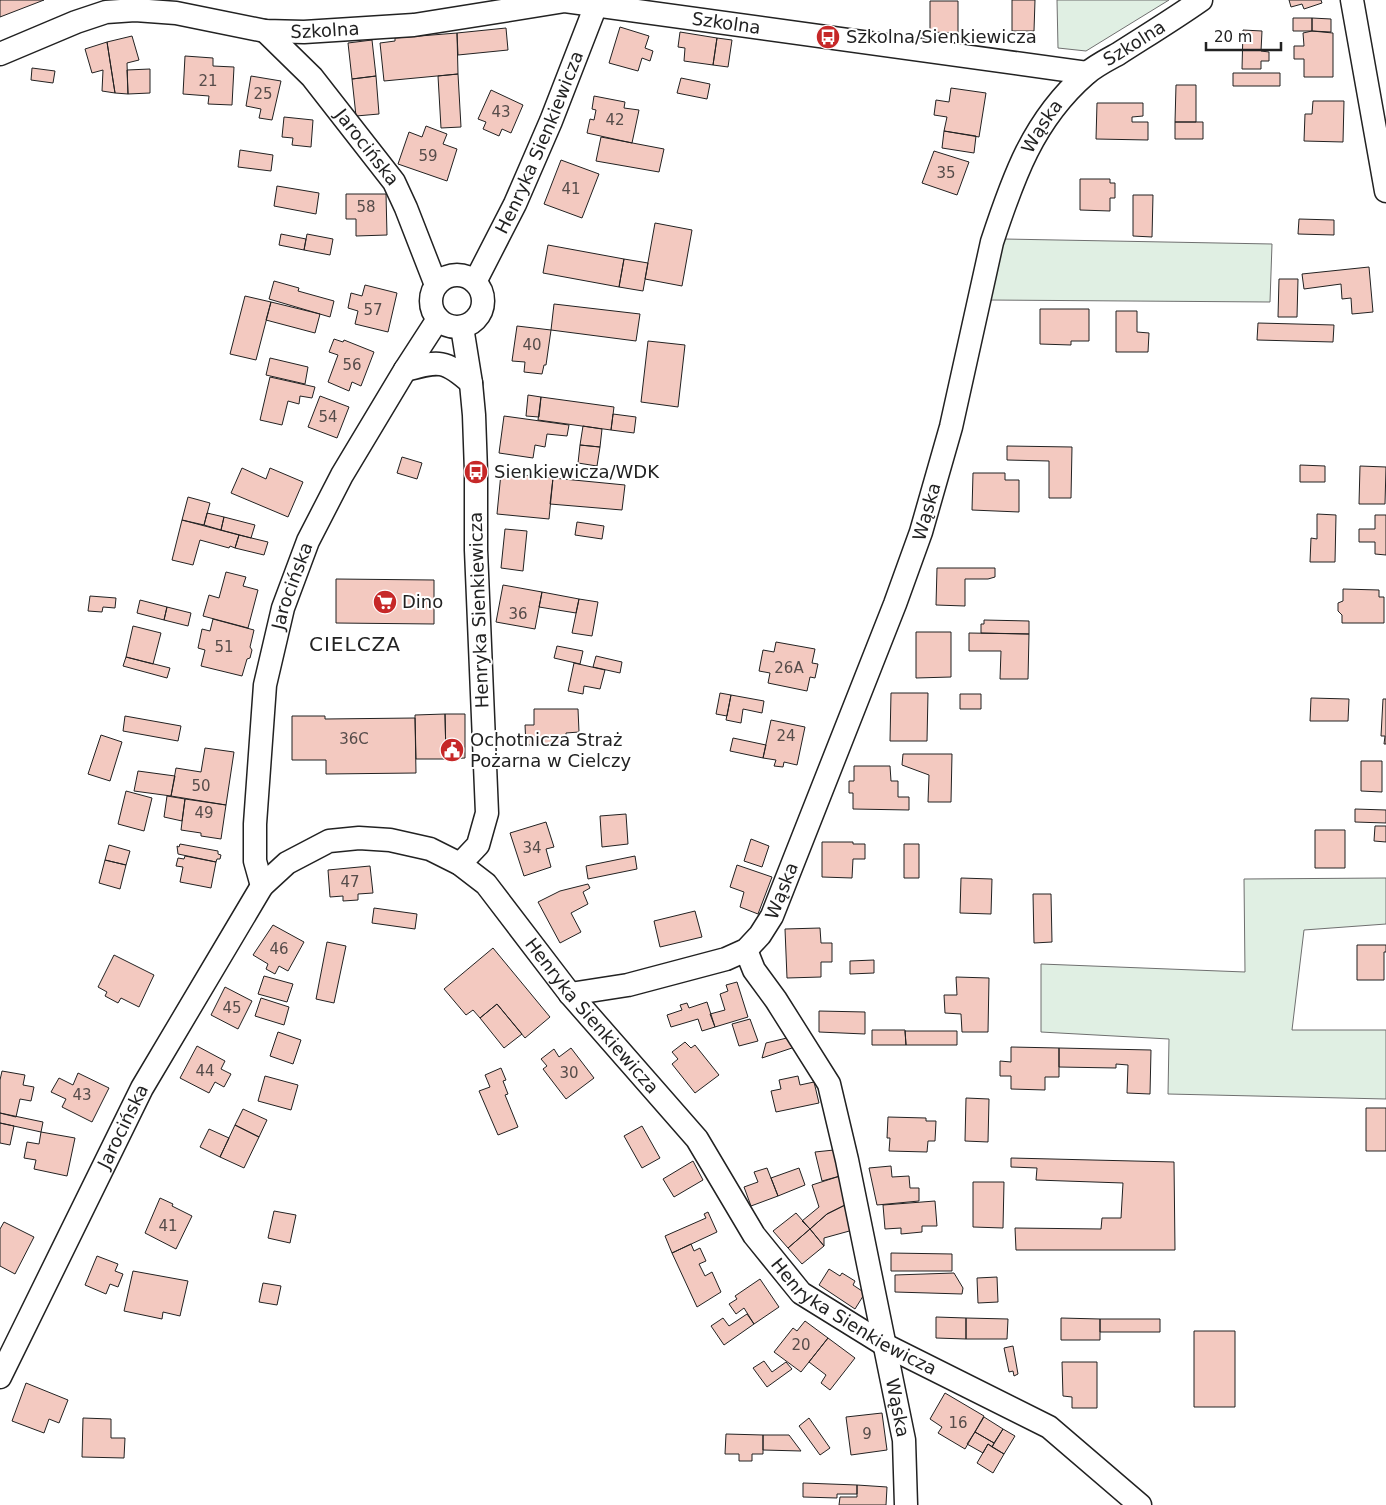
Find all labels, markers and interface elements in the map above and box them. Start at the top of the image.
street label: Szkolna [691,8,762,38]
street label: Szkolna [1099,16,1169,70]
street label: Szkolna [290,17,360,42]
scale bar [1206,20,1281,52]
bus stop icon: Szkolna/Sienkiewicza [815,24,841,50]
place label: Szkolna/Sienkiewicza [846,26,1037,47]
text: 20 m [1214,28,1252,46]
street label: Henryka Sienkiewicza [491,48,587,237]
house number: 21 [198,72,218,90]
house number: 25 [253,85,273,103]
street label: Wąska [1017,95,1067,157]
house number: 43 [491,103,511,121]
street label: Jarocińska [330,104,404,189]
house number: 42 [605,111,625,129]
house number: 59 [418,147,438,165]
house number: 35 [936,164,956,182]
house number: 41 [561,180,581,198]
house number: 58 [356,198,376,216]
house number: 57 [363,301,383,319]
house number: 40 [522,336,542,354]
house number: 56 [342,356,362,374]
house number: 54 [318,408,338,426]
bus stop icon: Sienkiewicza/WDK [463,459,489,485]
place label: Sienkiewicza/WDK [494,461,660,482]
street label: Wąska [908,480,945,543]
street label: Henryka Sienkiewicza [465,511,492,709]
street label: Jarocińska [267,539,317,633]
supermarket icon: Dino [372,589,398,615]
place label: Dino [402,591,443,612]
house number: 36 [508,605,528,623]
district label: CIELCZA [309,632,401,656]
house number: 51 [214,638,234,656]
house number: 26A [774,659,804,677]
house number: 24 [776,727,796,745]
place label: Ochotnicza Straż Pożarna w Cielczy [470,729,631,771]
house number: 36C [339,730,369,748]
public building icon: Ochotnicza Straż Pożarna w Cielczy [439,737,465,763]
house number: 50 [191,777,211,795]
house number: 49 [194,804,214,822]
house number: 34 [522,839,542,857]
street label: Wąska [761,859,802,922]
house number: 47 [340,873,360,891]
street label: Henryka Sienkiewicza [521,934,663,1098]
house number: 46 [269,940,289,958]
house number: 45 [222,999,242,1017]
house number: 44 [195,1062,215,1080]
house number: 30 [559,1064,579,1082]
street label: Jarocińska [93,1081,152,1173]
house number: 43 [72,1086,92,1104]
house number: 41 [158,1217,178,1235]
street label: Henryka Sienkiewicza [767,1254,940,1379]
house number: 20 [791,1336,811,1354]
street label: Wąska [882,1376,914,1439]
house number: 16 [948,1414,968,1432]
house number: 9 [862,1425,872,1443]

